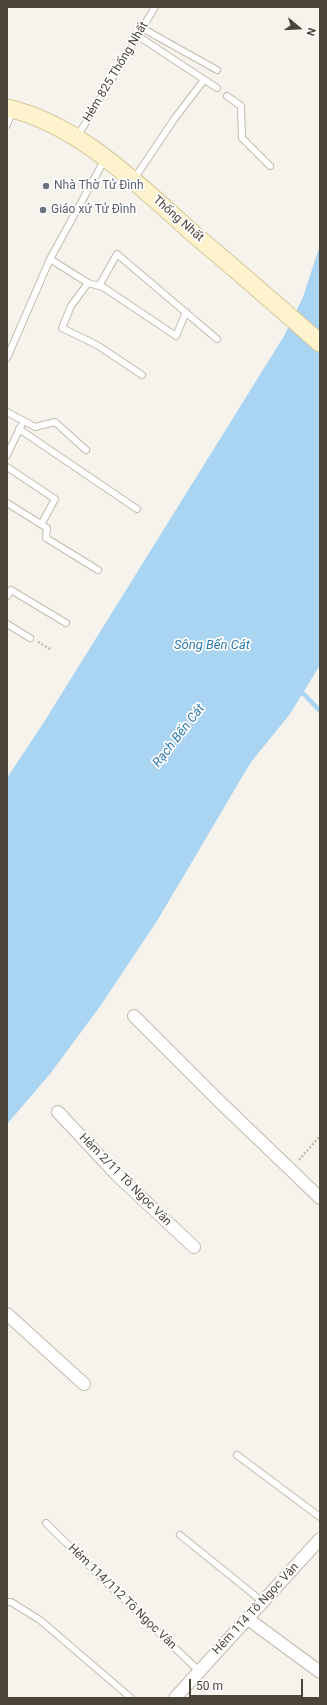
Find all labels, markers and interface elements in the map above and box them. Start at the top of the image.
north arrow [279,8,319,48]
street label: Hẻm 825 Thống Nhất [80,19,152,125]
text: N [304,26,318,38]
place label: Nhà Thờ Tử Đình [54,179,144,193]
marker: Nhà Thờ Tử Đình [41,181,51,191]
street label: Thống Nhất [150,193,206,245]
place label: Giáo xứ Tử Đình [51,203,136,217]
marker: Giáo xứ Tử Đình [38,205,48,215]
water label: Sông Bến Cát [174,638,250,654]
water label: Rạch Bến Cát [150,702,208,770]
street label: Hẻm 2/11 Tô Ngọc Vân [76,1131,174,1229]
street label: Hẻm 114/112 Tô Ngọc Vân [65,1541,179,1653]
street label: Hẻm 114 Tô Ngọc Vân [210,1560,302,1658]
scale bar [191,1671,305,1697]
text: 50 m [196,1679,223,1693]

